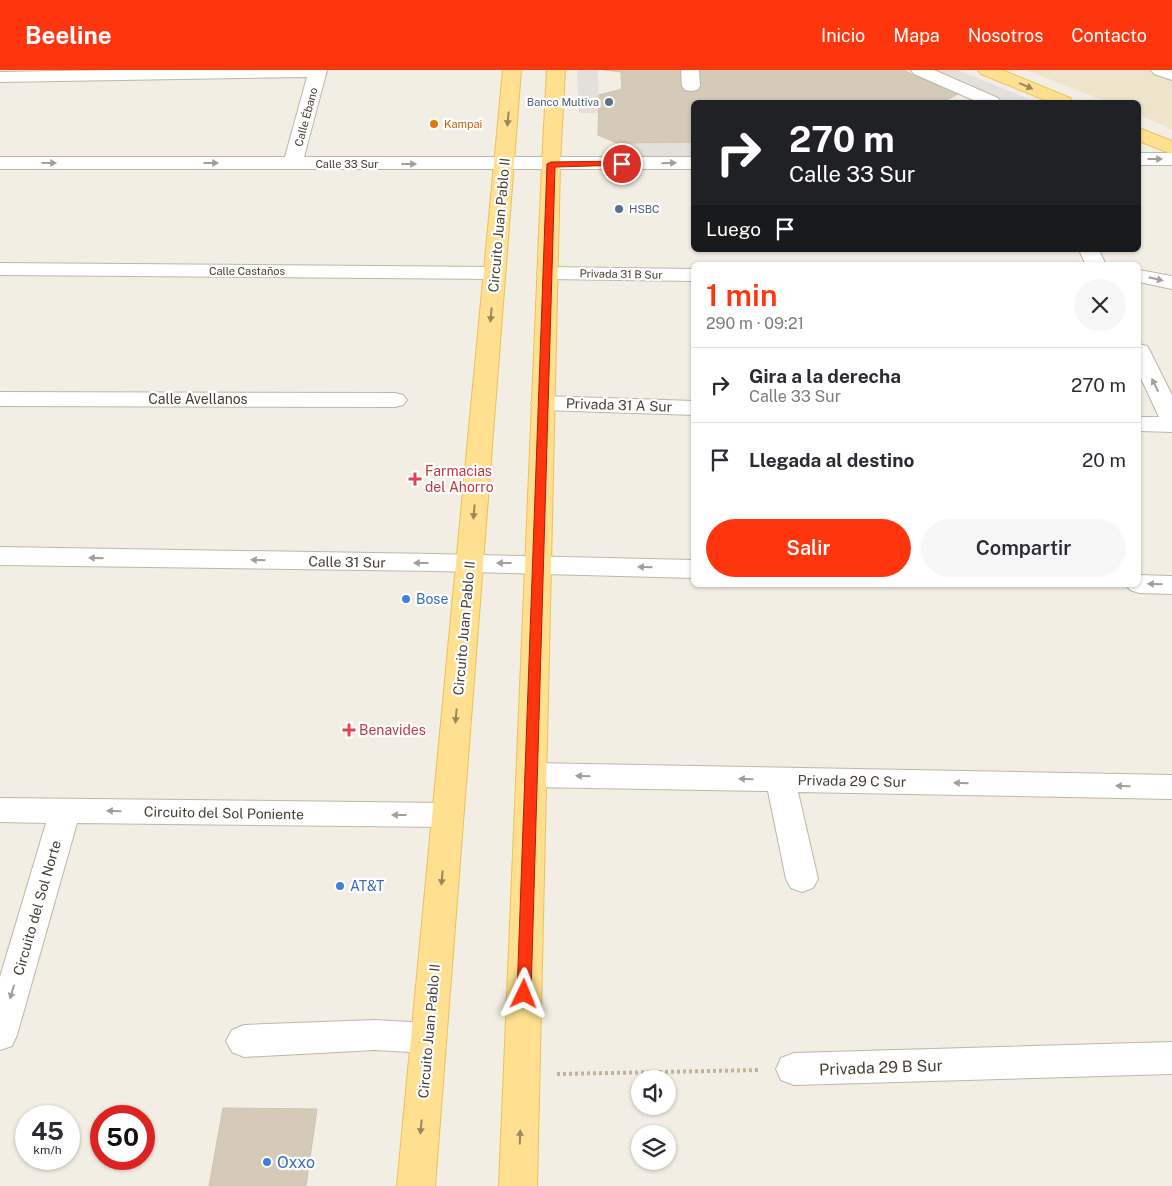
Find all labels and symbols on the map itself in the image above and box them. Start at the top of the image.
one-way arrow [1018,83,1033,91]
street label: Calle Ébano [291,86,320,148]
place label: Banco Multiva [527,96,599,108]
marker: Banco Multiva [603,96,615,108]
one-way arrow [504,111,512,127]
marker: Kampai [428,118,440,130]
place label: Kampai [444,118,482,130]
pin [601,143,643,185]
one-way arrow [1148,155,1164,163]
street label: Circuito Juan Pablo II [485,157,513,293]
street label: Calle 33 Sur [315,158,379,170]
one-way arrow [41,159,57,167]
one-way arrow [203,159,219,167]
one-way arrow [662,159,678,167]
one-way arrow [401,160,417,168]
marker: HSBC [613,203,625,215]
place label: HSBC [629,203,660,215]
street label: Calle Castaños [209,265,285,277]
street label: Privada 31 B Sur [579,267,663,281]
one-way arrow [1148,275,1163,283]
one-way arrow [487,308,495,324]
one-way arrow [1151,378,1159,392]
street label: Calle Avellanos [148,391,248,407]
street label: Privada 31 A Sur [566,395,672,415]
place label: Farmacias del Ahorro [425,463,494,495]
marker: Farmacias del Ahorro [409,473,421,485]
one-way arrow [470,504,478,520]
street label: Calle 31 Sur [308,553,386,571]
one-way arrow [88,554,104,562]
one-way arrow [250,556,266,564]
one-way arrow [413,559,429,567]
one-way arrow [495,559,511,567]
street label: Circuito Juan Pablo II [450,560,478,696]
one-way arrow [637,563,653,571]
one-way arrow [1147,580,1163,588]
place label: Bose [416,591,448,607]
marker: Bose [400,593,412,605]
one-way arrow [452,709,460,725]
place label: Benavides [359,722,426,738]
marker: Benavides [343,724,355,736]
one-way arrow [575,771,591,779]
street label: Privada 29 C Sur [798,772,906,790]
one-way arrow [738,774,754,782]
one-way arrow [953,779,969,787]
one-way arrow [1115,782,1131,790]
street label: Circuito del Sol Poniente [144,804,304,822]
one-way arrow [105,807,121,815]
one-way arrow [390,811,406,819]
street label: Circuito del Sol Norte [10,839,64,977]
one-way arrow [438,871,446,887]
place label: AT&T [350,878,384,894]
marker: AT&T [334,880,346,892]
street label: Circuito Juan Pablo II [415,963,443,1099]
position arrow [497,967,549,1019]
one-way arrow [8,984,16,999]
street label: Privada 29 B Sur [819,1056,943,1079]
speed limit sign: 50 [90,1105,155,1170]
one-way arrow [416,1120,424,1136]
one-way arrow [516,1129,524,1145]
place label: Oxxo [277,1153,315,1172]
marker: Oxxo [261,1156,273,1168]

